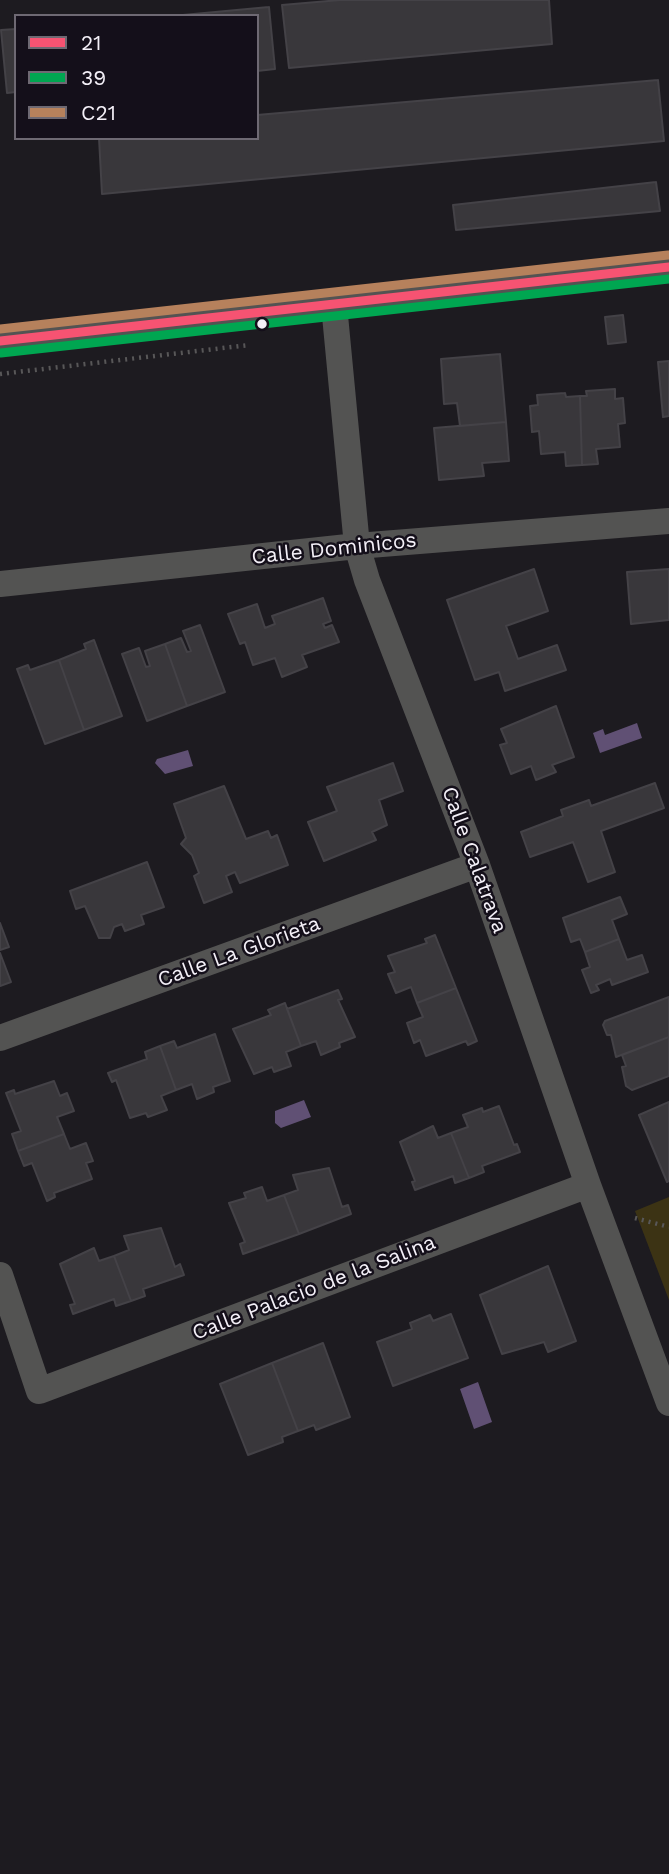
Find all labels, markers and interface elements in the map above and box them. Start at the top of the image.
legend [14,14,259,140]
text: 21 [81,30,101,55]
text: 39 [81,65,106,90]
text: C21 [81,100,116,125]
unlabelled marker [255,317,269,331]
street label: Calle Dominicos [250,528,418,570]
street label: Calle Calatrava [436,783,512,937]
street label: Calle La Glorieta [154,911,324,993]
street label: Calle Palacio de la Salina [189,1230,439,1346]

